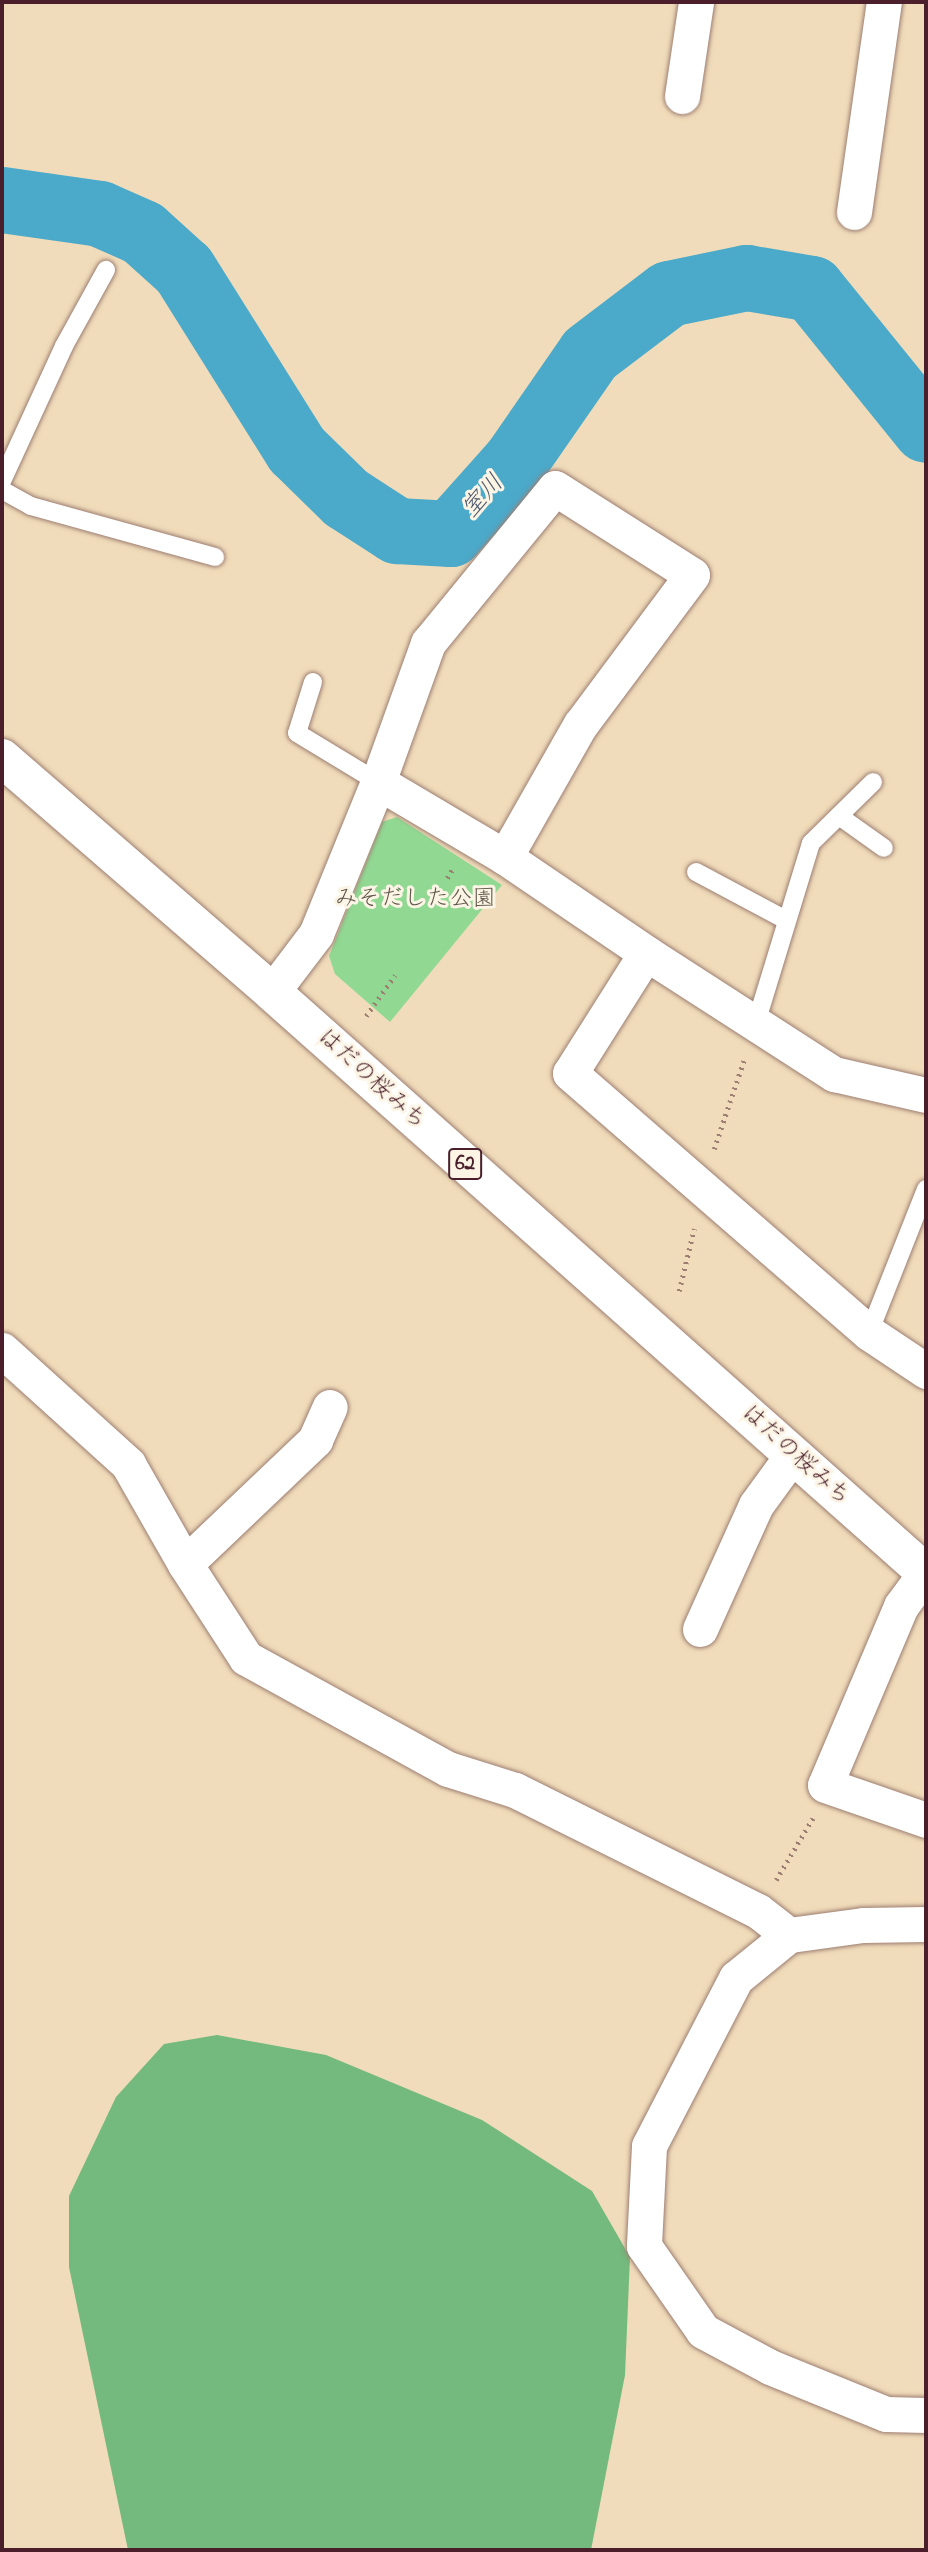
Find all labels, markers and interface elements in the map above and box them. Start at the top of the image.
water label: 室川 [457,470,511,524]
park label: みそだした公園 [335,886,495,914]
street label: はだの桜みち [310,1024,432,1136]
road number: 62 [448,1146,482,1182]
street label: はだの桜みち [734,1400,856,1512]

